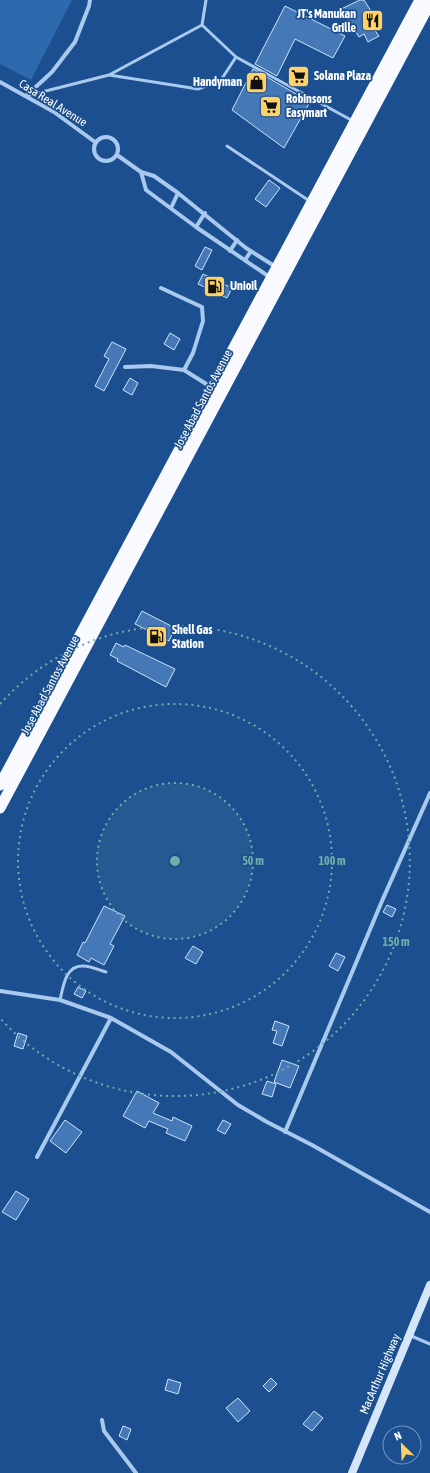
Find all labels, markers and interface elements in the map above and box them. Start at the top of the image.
place label: JT's Manukan Grille [296,7,357,35]
restaurant icon: JT's Manukan Grille [359,8,385,34]
supermarket icon: Solana Plaza [285,63,311,89]
shop icon: Handyman [244,69,270,95]
place label: Solana Plaza [314,69,371,83]
place label: Handyman [193,75,242,89]
street label: Casa Real Avenue [16,77,90,129]
place label: Robinsons Easymart [286,92,333,120]
supermarket icon: Robinsons Easymart [258,93,284,119]
fuel station icon: Unioil [202,273,228,299]
place label: Unioil [230,279,258,293]
street label: Jose Abad Santos Avenue [171,347,235,451]
place label: Shell Gas Station [172,623,213,651]
fuel station icon: Shell Gas Station [144,624,170,650]
street label: Jose Abad Santos Avenue [18,633,82,737]
centre of rings [168,854,182,868]
text: 50 m [242,854,264,868]
text: 100 m [318,854,346,868]
text: 150 m [382,935,410,949]
street label: MacArthur Highway [357,1332,403,1416]
north arrow [382,1425,422,1465]
text: N [393,1429,403,1443]

